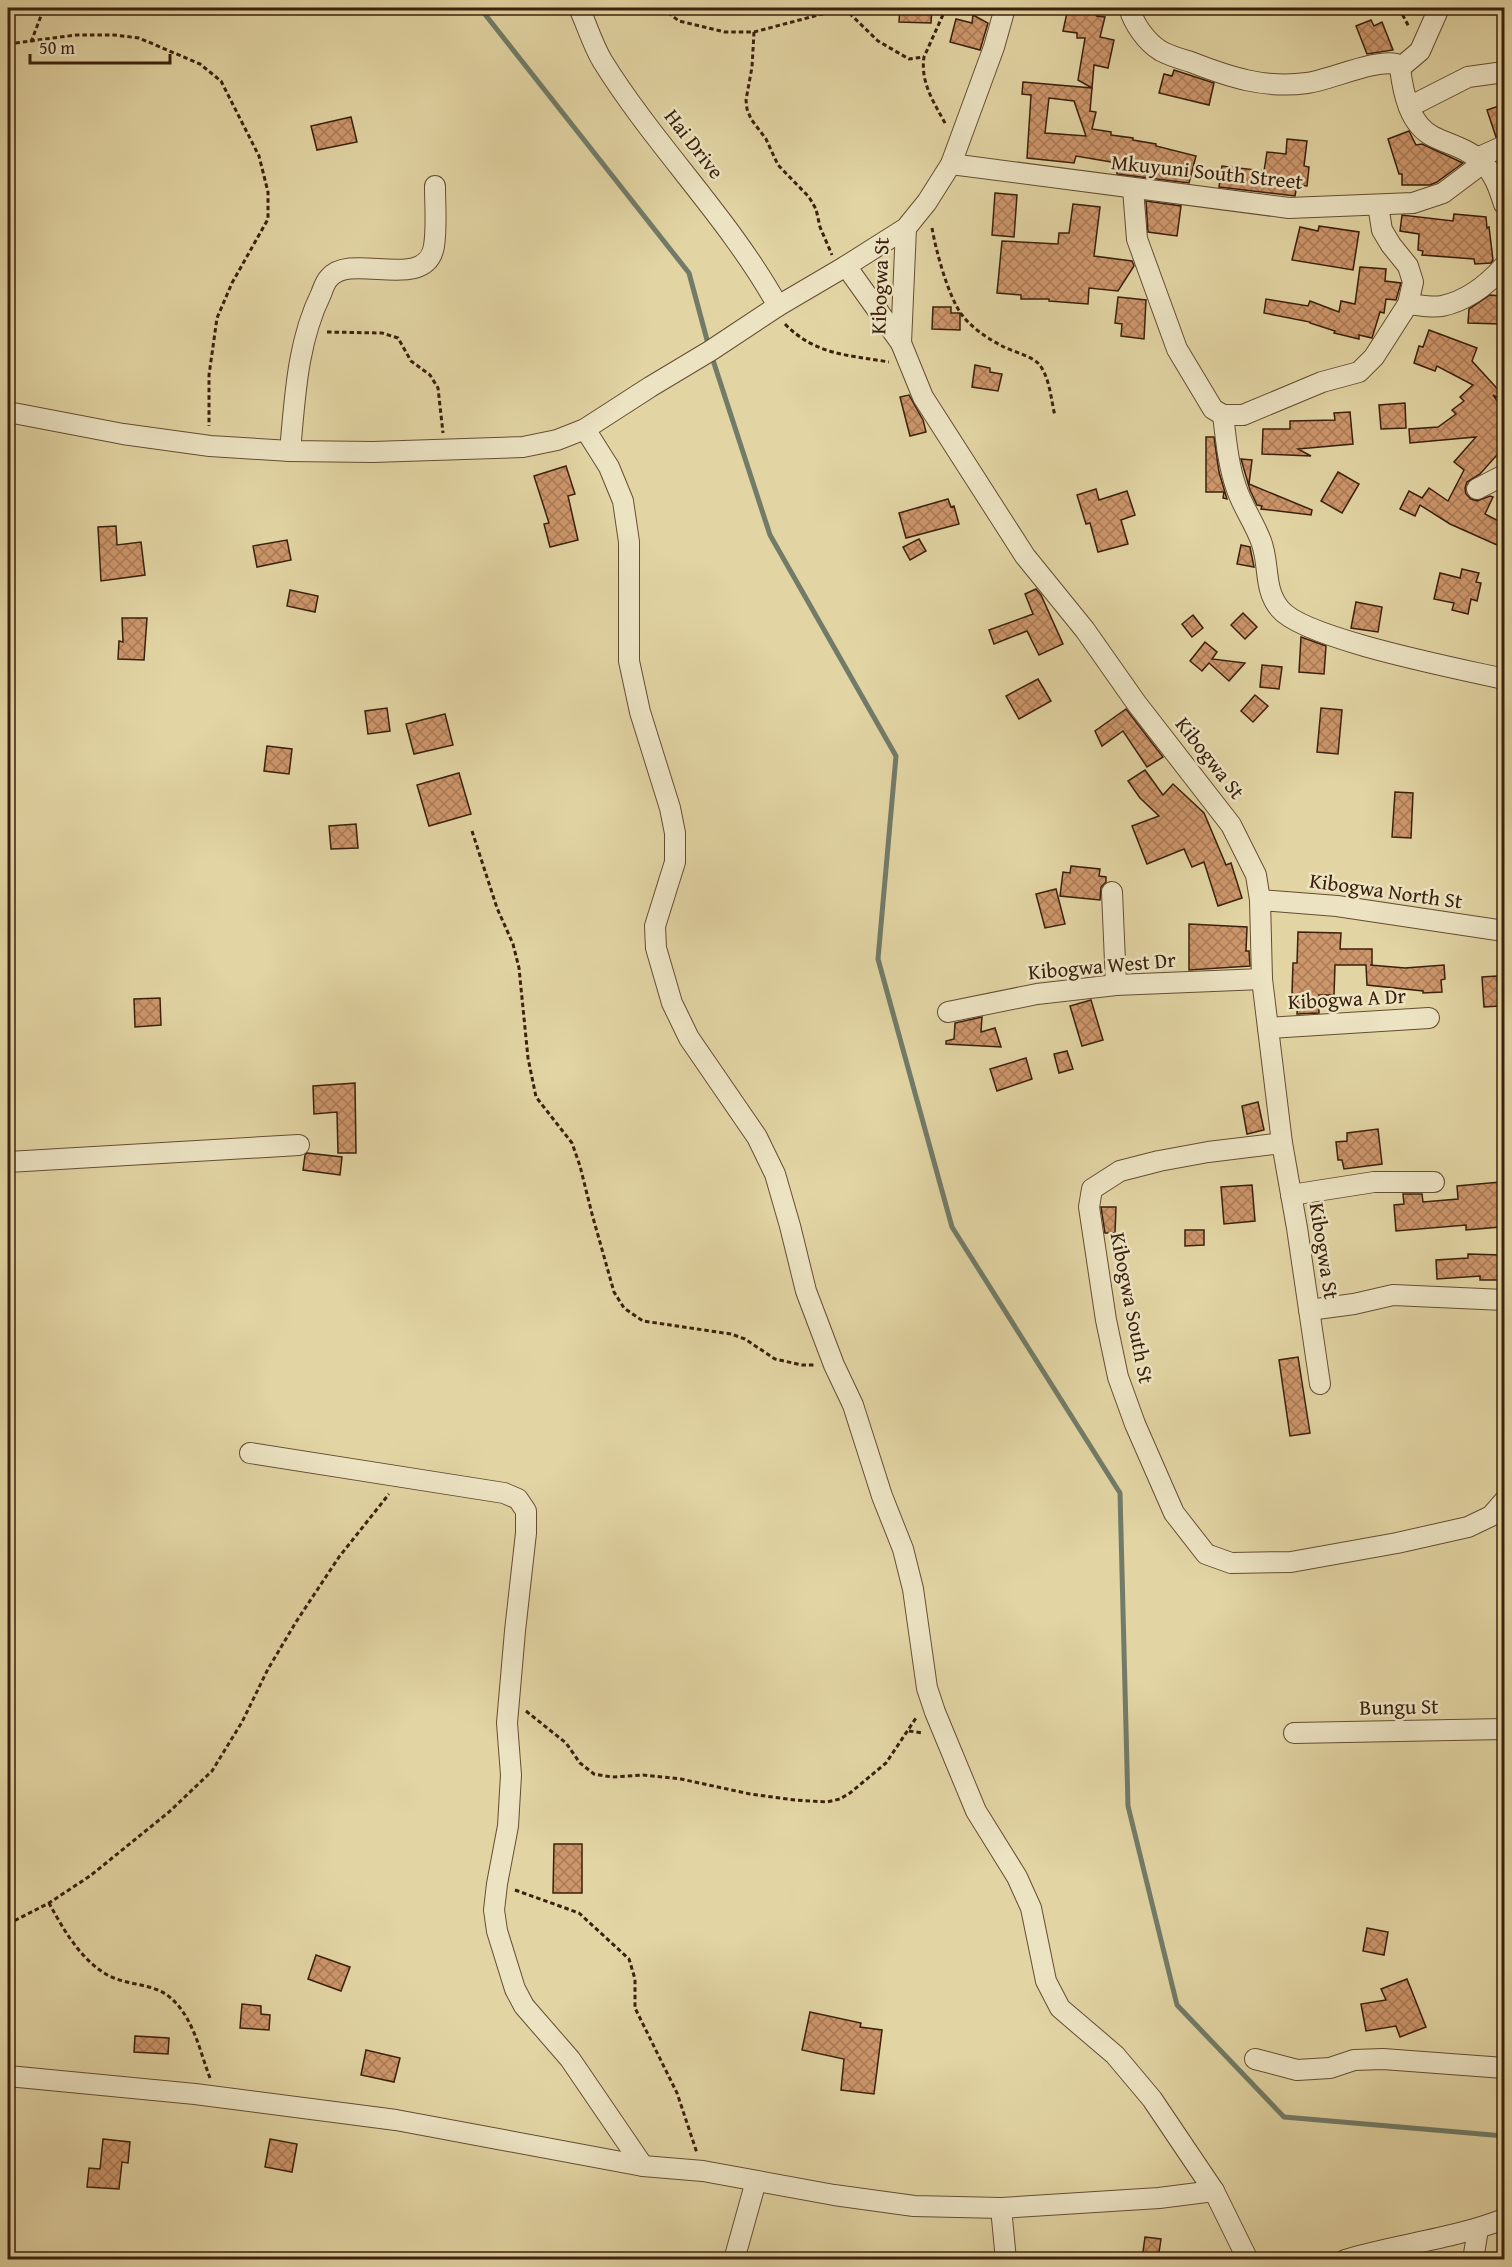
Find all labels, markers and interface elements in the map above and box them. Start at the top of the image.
scale bar [30,27,170,65]
text: 50 m [39,34,75,61]
street label: Hai Drive [657,102,732,185]
street label: Mkuyuni South Street [1110,146,1305,197]
street label: Kibogwa St [862,236,897,335]
street label: Kibogwa St [1168,710,1253,806]
street label: Kibogwa North St [1308,864,1465,917]
street label: Kibogwa West Dr [1027,944,1177,987]
street label: Kibogwa A Dr [1287,980,1407,1017]
street label: Kibogwa St [1302,1201,1347,1302]
street label: Kibogwa South St [1103,1230,1162,1387]
street label: Bungu St [1359,1690,1439,1723]

